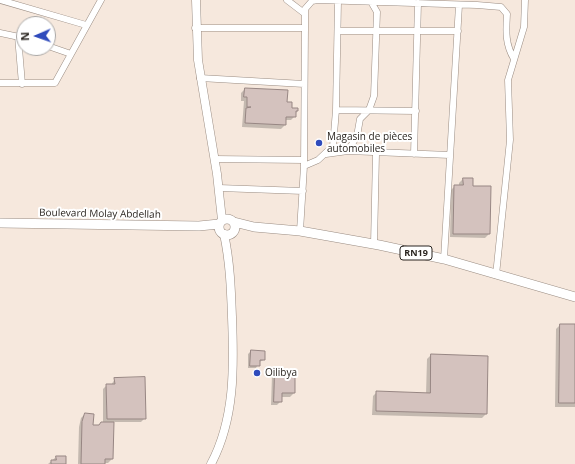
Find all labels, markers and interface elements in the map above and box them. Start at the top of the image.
north arrow [16,16,56,56]
text: N [17,32,32,41]
place label: Magasin de pièces automobiles [327,131,412,154]
marker: Magasin de pièces automobiles [314,138,324,148]
street label: Boulevard Molay Abdellah [39,207,161,221]
road number: RN19 [400,246,432,260]
place label: Oilibya [265,367,297,379]
marker: Oilibya [252,368,262,378]

